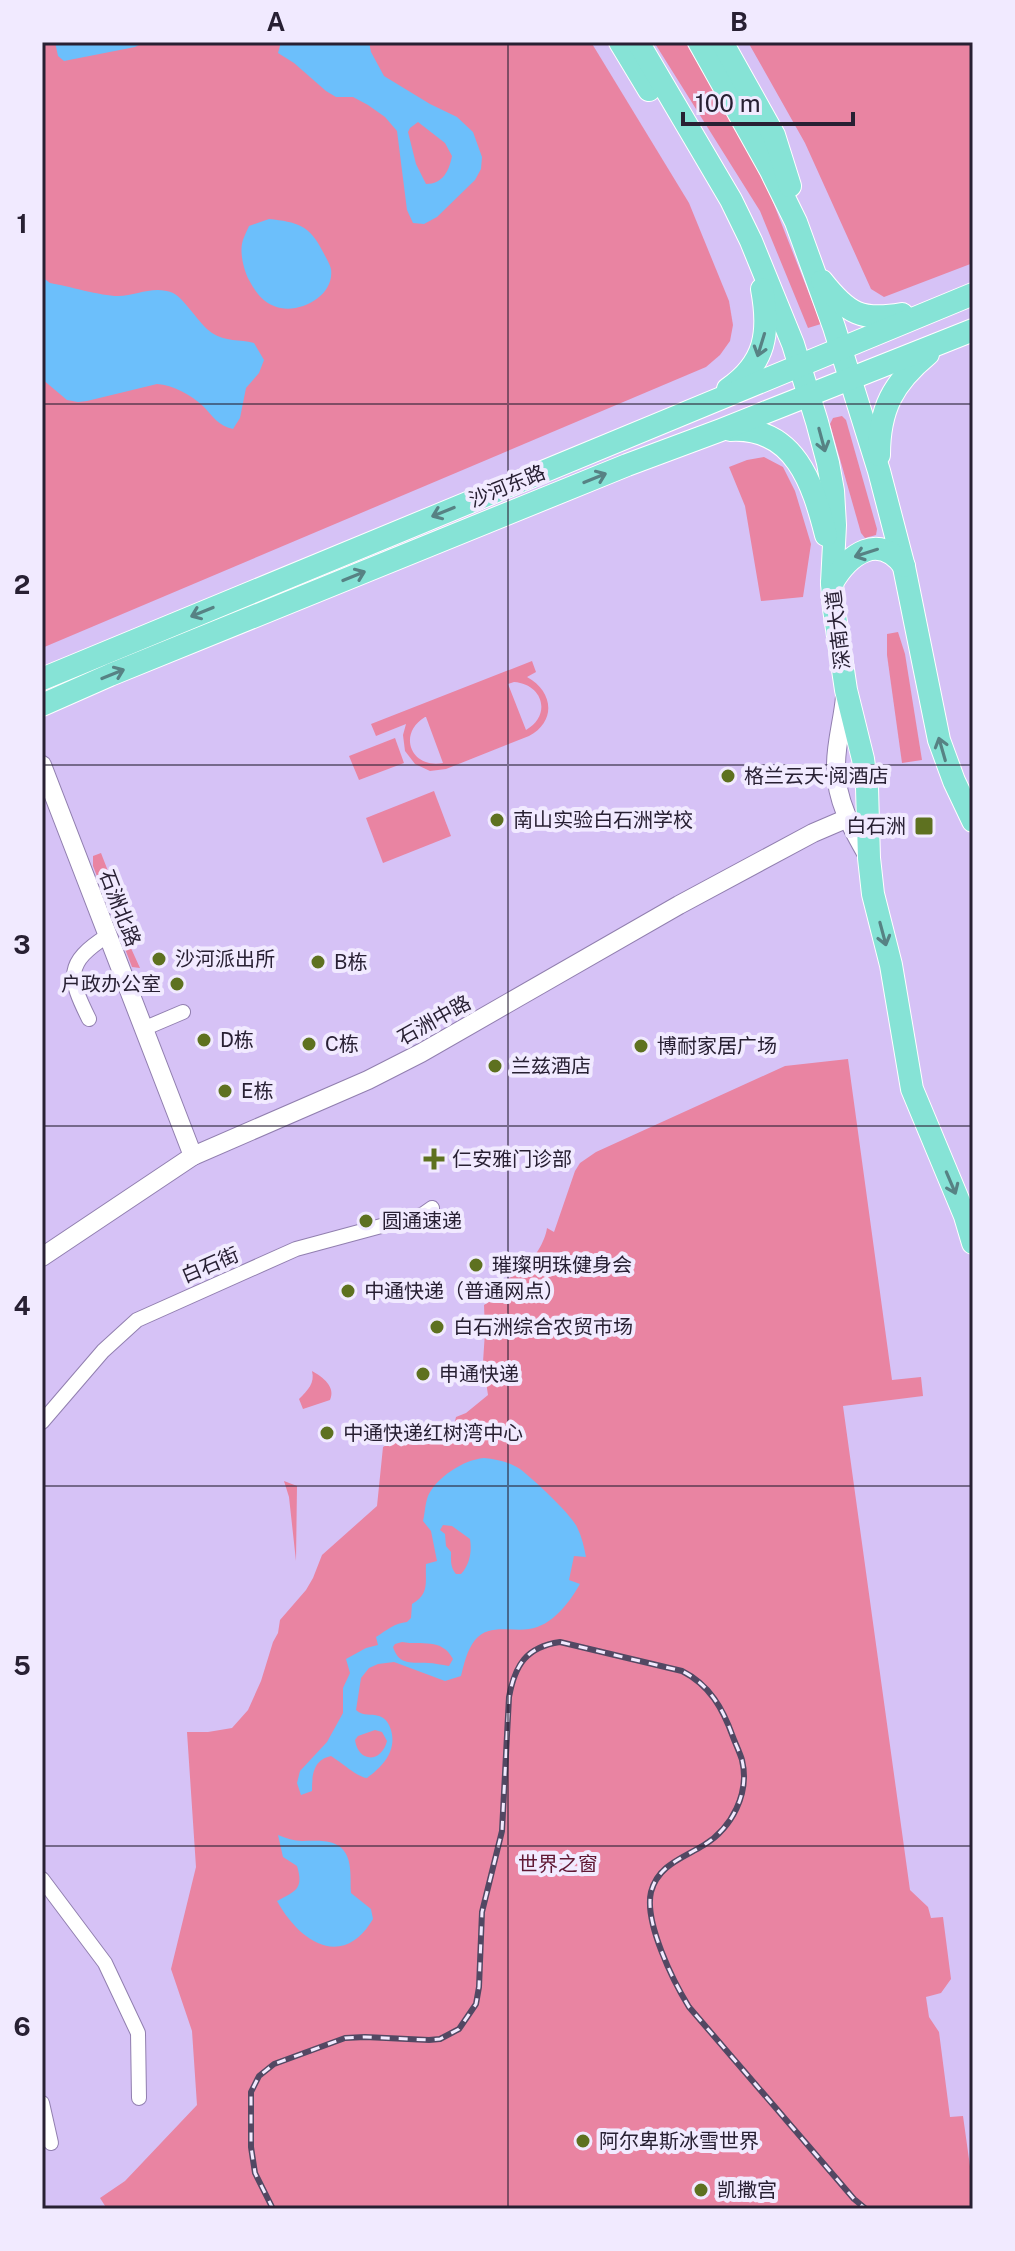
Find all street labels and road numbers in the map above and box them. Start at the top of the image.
street label: 沙河东路 [465,460,549,512]
street label: 深南大道 [821,589,855,671]
street label: 石洲北路 [94,866,146,950]
street label: 石洲中路 [393,990,475,1050]
street label: 白石街 [178,1242,242,1288]

